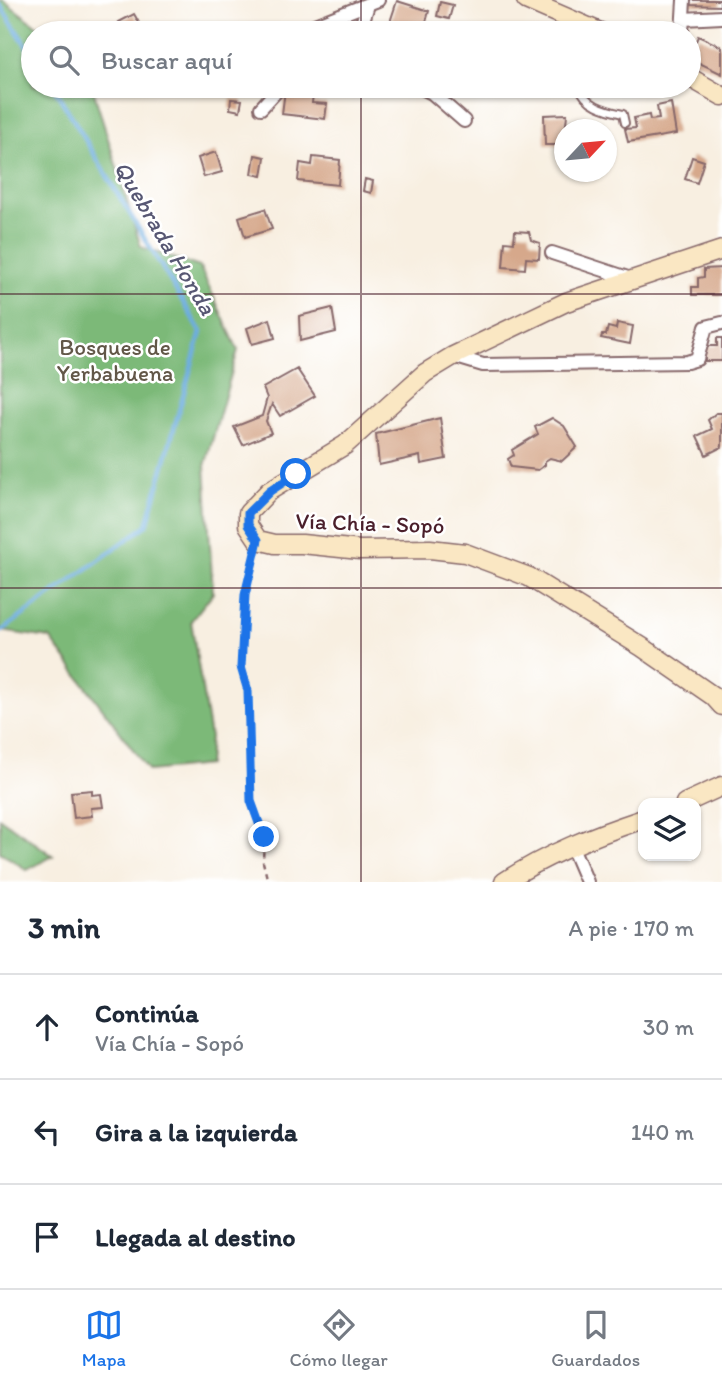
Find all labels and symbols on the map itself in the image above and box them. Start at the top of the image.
north arrow [554,119,617,182]
water label: Quebrada Honda [108,155,223,321]
park label: Bosques de Yerbabuena [57,333,173,387]
route start [280,458,311,489]
street label: Vía Chía - Sopó [295,506,445,540]
route end [248,821,279,852]

